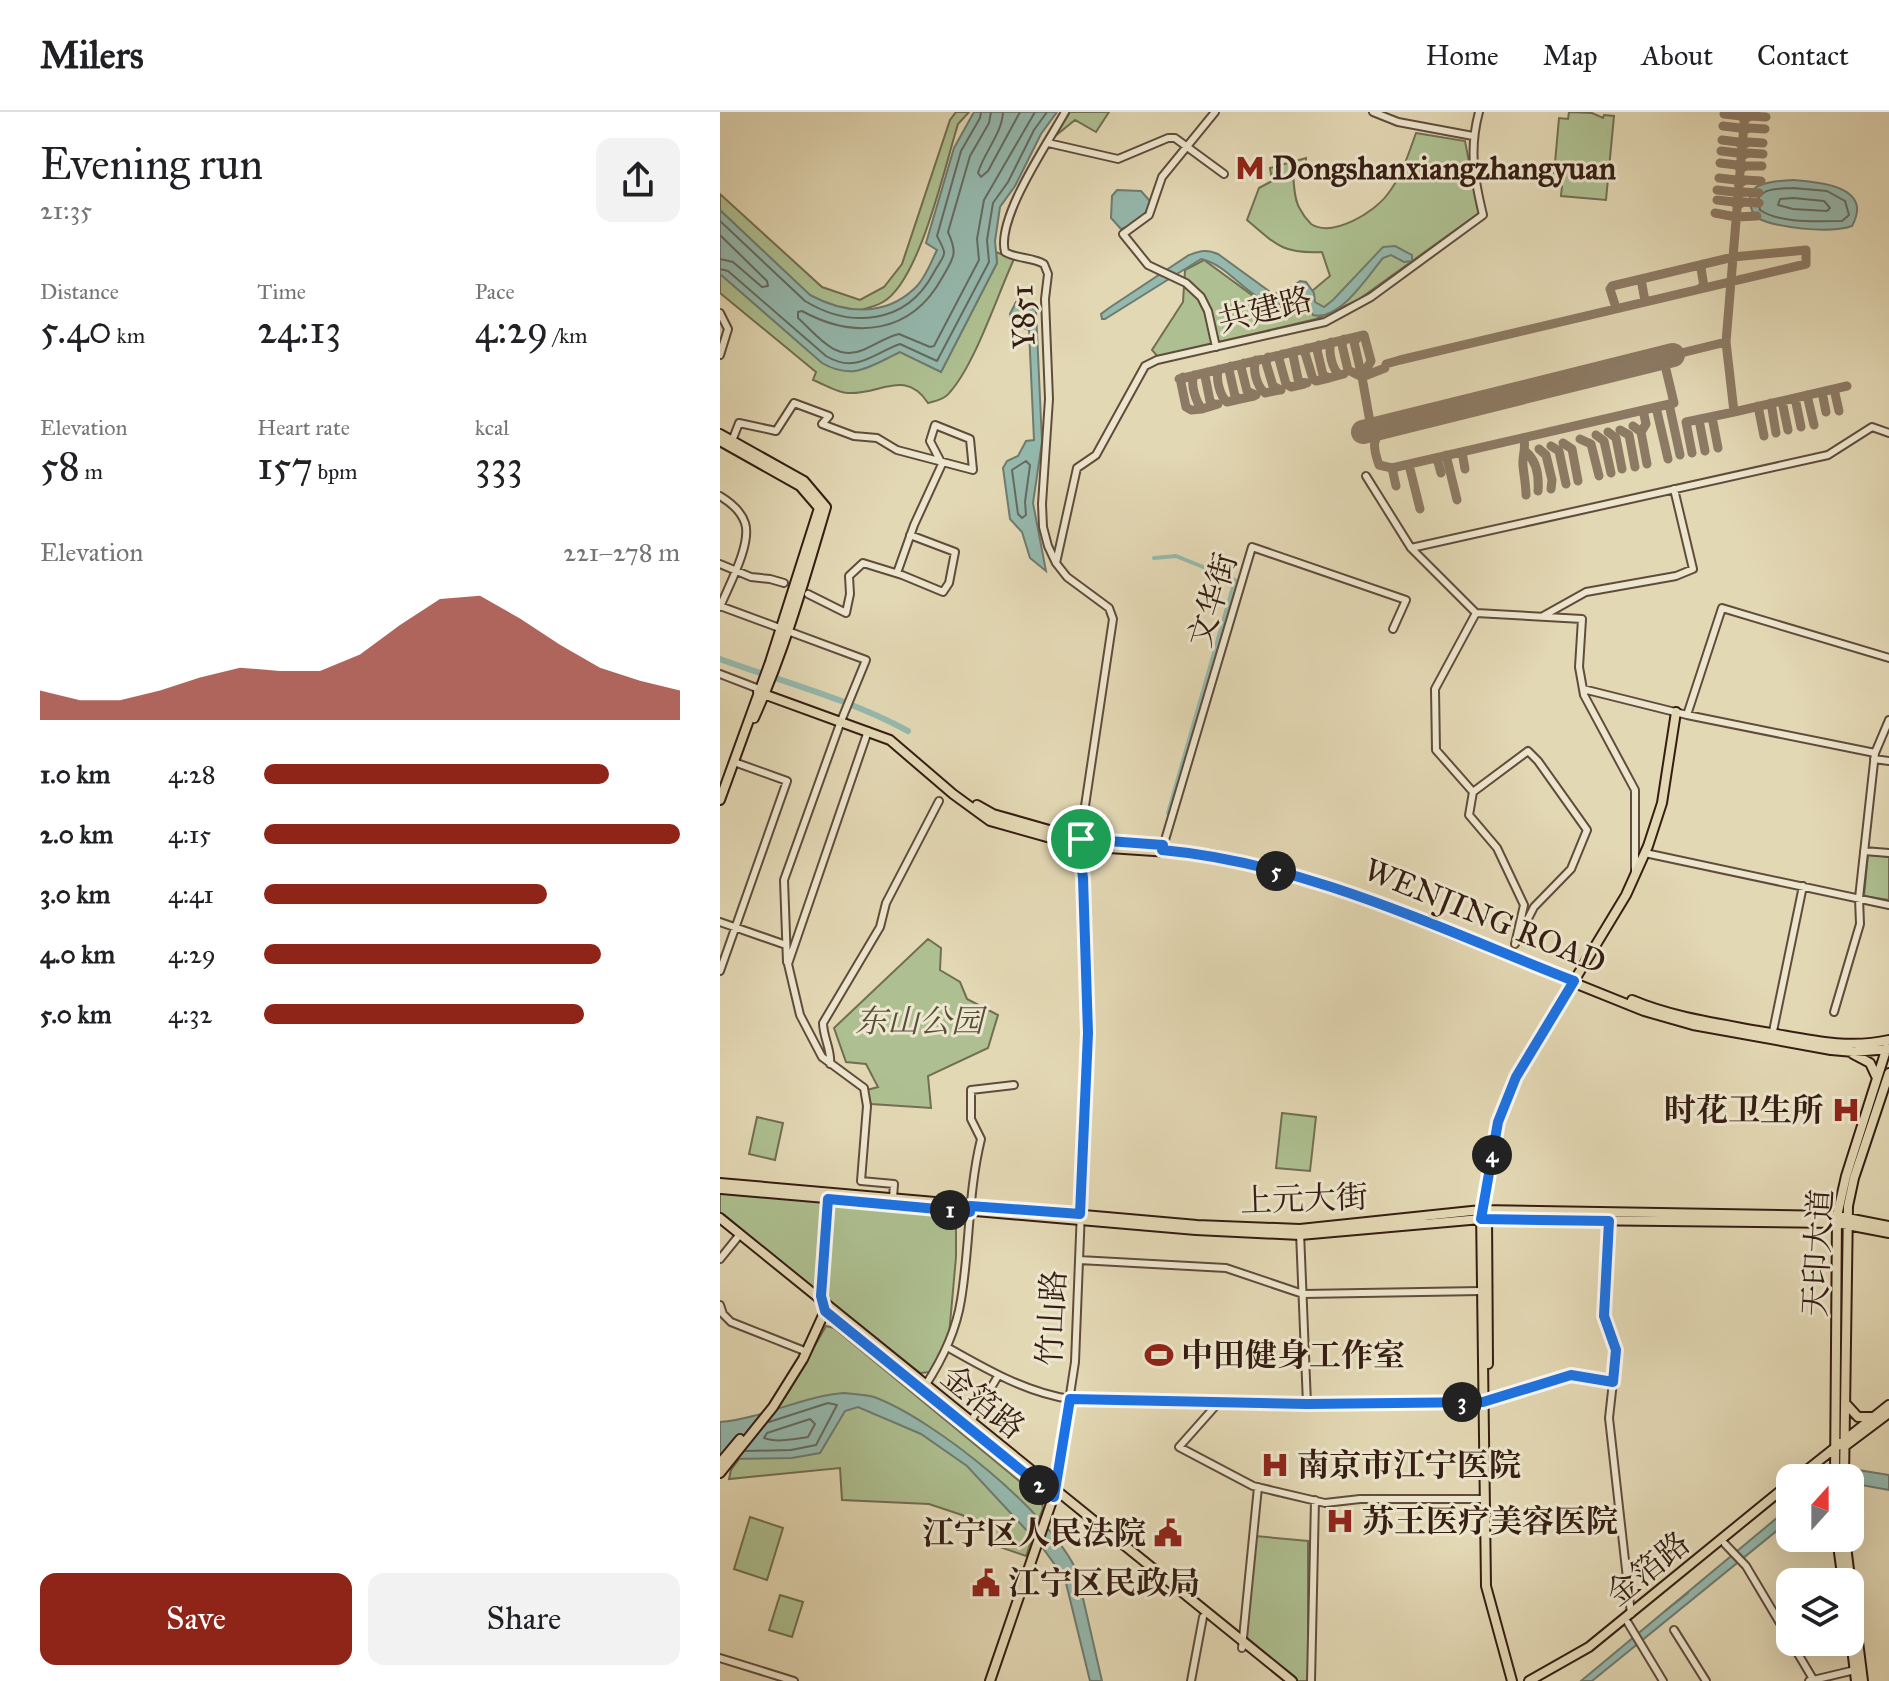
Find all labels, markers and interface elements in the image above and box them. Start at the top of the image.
text: Milers [40,32,144,78]
text: Home [1426,38,1499,73]
text: Map [1543,38,1597,73]
text: About [1641,38,1713,73]
text: Contact [1757,38,1849,73]
text: Evening run [40,137,263,191]
button: share [596,138,680,222]
place label: Dongshanxiangzhangyuan [1272,149,1617,188]
metro station icon: Dongshanxiangzhangyuan [1235,153,1265,183]
text: 21:35 [40,194,92,226]
text: Distance [40,278,119,305]
text: Time [257,278,306,305]
text: Pace [475,278,515,305]
street label: 共建路 [1214,279,1316,341]
street label: Y851 [1002,284,1044,350]
text: 5.40 [40,305,112,354]
text: 24:13 [257,305,341,354]
text: 4:29 [475,305,548,354]
text: km [112,322,145,349]
text: /km [548,322,588,349]
text: Elevation [40,414,127,441]
text: Heart rate [257,414,350,441]
text: kcal [475,414,509,441]
text: 58 [40,441,80,490]
text: 157 [257,441,313,490]
text: 333 [475,441,523,490]
text: m [80,458,103,485]
text: bpm [313,458,358,485]
text: Elevation [40,536,143,568]
text: 221–278 m [563,536,680,568]
street label: 文华街 [1180,548,1246,652]
text: 1.0 km [40,758,110,790]
text: 4:28 [168,758,216,790]
pin [1047,805,1115,873]
icon: arrive [1059,817,1103,861]
text: 2.0 km [40,818,113,850]
text: 4:15 [168,818,211,850]
street label: WENJING ROAD [1359,850,1611,982]
pin: 5 [1256,851,1296,891]
text: 5 [1271,857,1281,884]
text: 3.0 km [40,878,110,910]
text: 4:41 [168,878,214,910]
text: 4.0 km [40,938,115,970]
text: 4:29 [168,938,216,970]
text: 5.0 km [40,998,112,1030]
text: 4:32 [168,998,212,1030]
park label: 东山公园 [855,1002,988,1041]
place label: 时花卫生所 [1664,1091,1824,1130]
hospital icon: 时花卫生所 [1831,1095,1861,1125]
pin: 4 [1472,1135,1512,1175]
text: 4 [1486,1141,1498,1168]
street label: 上元大街 [1239,1177,1369,1221]
street label: 天印大道 [1795,1188,1841,1318]
pin: 1 [930,1190,970,1230]
text: 1 [946,1196,954,1223]
street label: 竹山路 [1030,1269,1074,1367]
place label: 中田健身工作室 [1181,1336,1405,1375]
sports icon: 中田健身工作室 [1144,1340,1174,1370]
street label: 金箔路 [933,1357,1033,1447]
pin: 3 [1442,1382,1482,1422]
text: 3 [1458,1388,1466,1415]
place label: 南京市江宁医院 [1297,1446,1521,1485]
hospital icon: 南京市江宁医院 [1260,1450,1290,1480]
north arrow [1776,1464,1864,1552]
map controls [1776,1464,1864,1656]
pin: 2 [1019,1465,1059,1505]
text: 2 [1034,1471,1044,1498]
place label: 苏王医疗美容医院 [1362,1502,1618,1541]
hospital icon: 苏王医疗美容医院 [1325,1506,1355,1536]
place label: 江宁区人民法院 [922,1514,1146,1553]
public building icon: 江宁区人民法院 [1153,1518,1183,1548]
street label: 金箔路 [1598,1524,1698,1614]
place label: 江宁区民政局 [1008,1564,1200,1603]
public building icon: 江宁区民政局 [971,1568,1001,1598]
button: layers [1776,1568,1864,1656]
button: Save [40,1573,352,1665]
button: Share [368,1573,680,1665]

